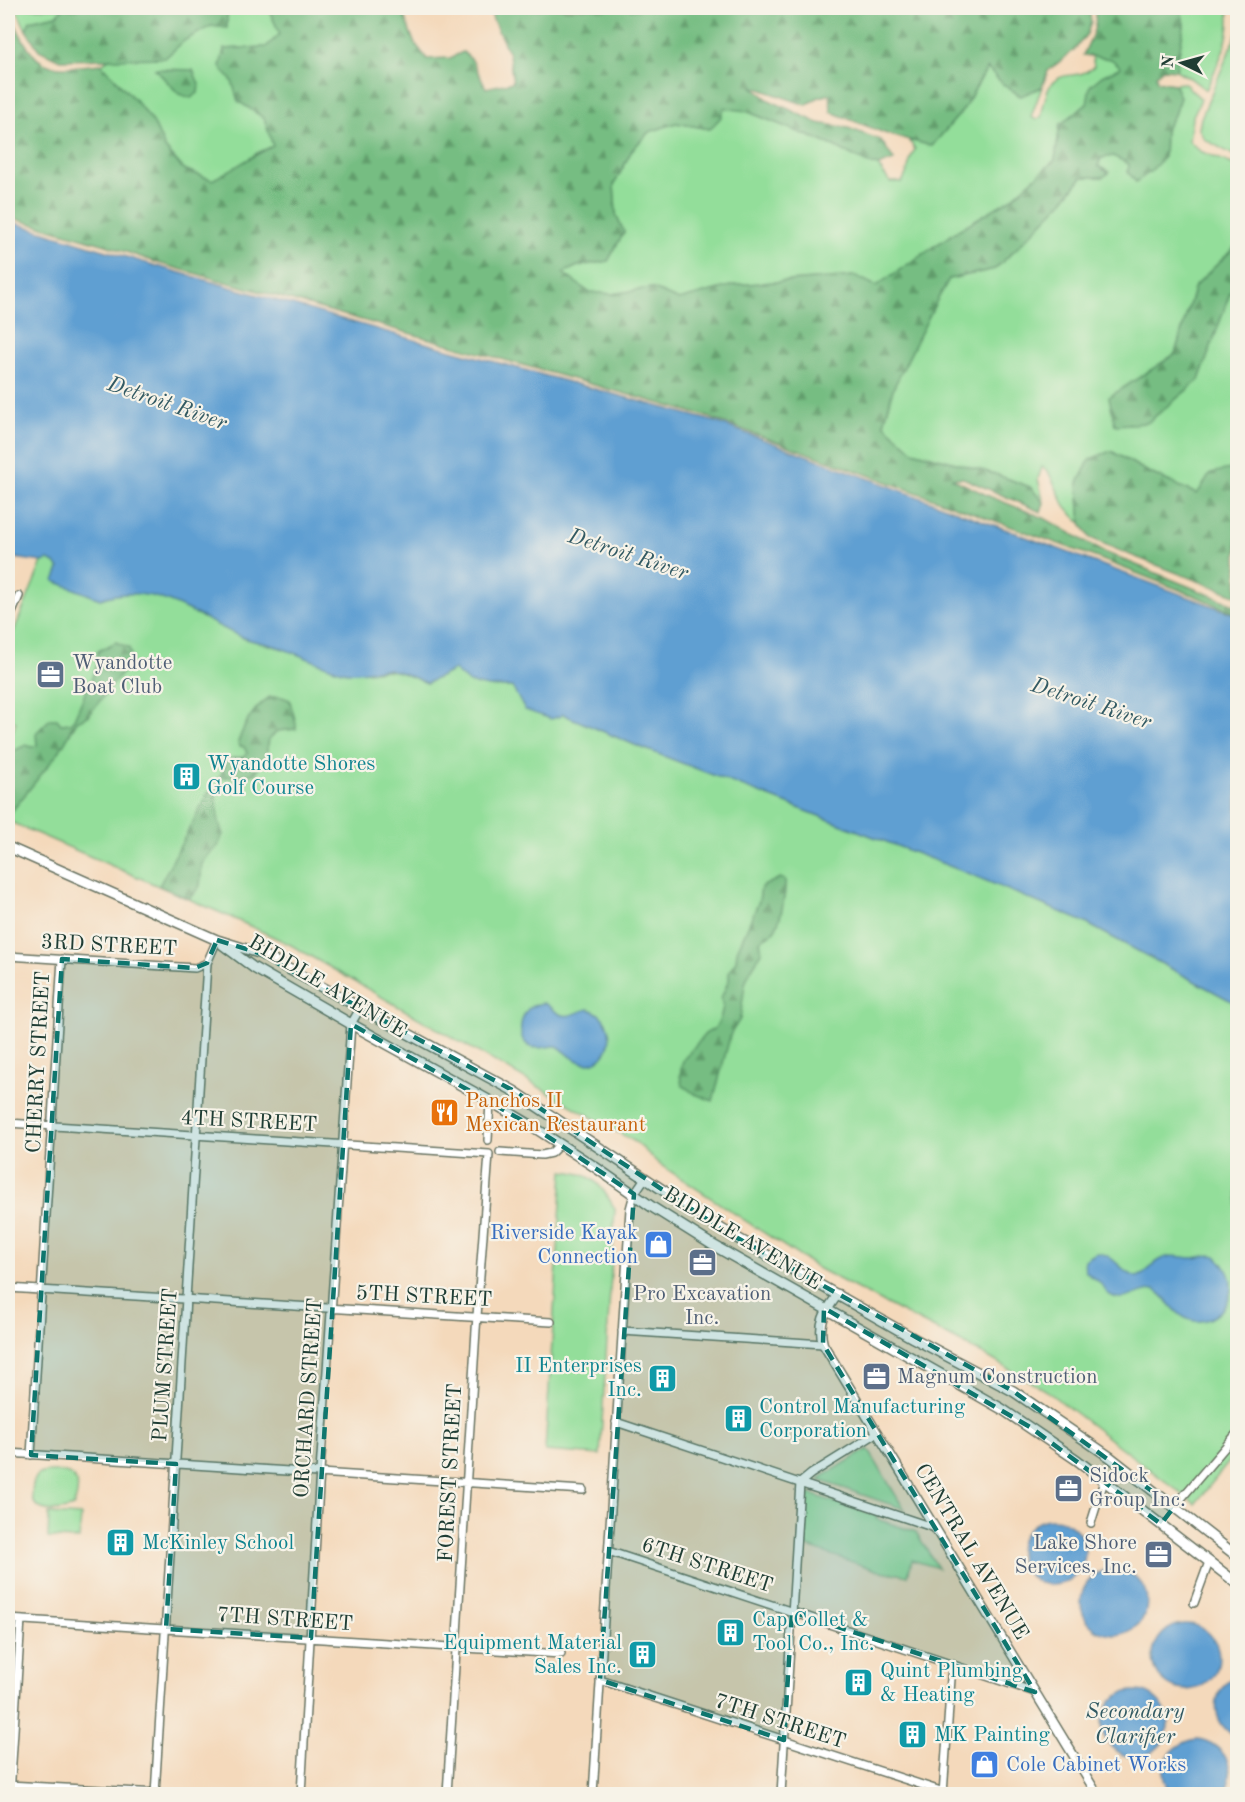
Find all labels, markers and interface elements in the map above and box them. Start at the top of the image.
north arrow [1152,33,1212,93]
text: N [1161,54,1178,69]
water label: Detroit River [103,373,230,435]
water label: Detroit River [564,525,691,585]
place label: Wyandotte Boat Club [72,653,172,698]
office icon: Wyandotte Boat Club [35,659,67,691]
water label: Detroit River [1027,674,1154,734]
place label: Wyandotte Shores Golf Course [207,754,375,799]
building icon: Wyandotte Shores Golf Course [170,760,202,792]
street label: 3RD STREET [40,932,178,960]
street label: BIDDLE AVENUE [244,932,410,1042]
street label: CHERRY STREET [24,970,54,1154]
place label: Panchos II Mexican Restaurant [465,1091,646,1136]
restaurant icon: Panchos II Mexican Restaurant [428,1097,460,1129]
street label: 4TH STREET [180,1108,318,1136]
street label: BIDDLE AVENUE [659,1184,825,1294]
place label: Riverside Kayak Connection [490,1223,638,1268]
shop icon: Riverside Kayak Connection [643,1229,675,1261]
office icon: Pro Excavation Inc. [686,1247,718,1279]
street label: 5TH STREET [355,1283,493,1311]
place label: Pro Excavation Inc. [633,1284,771,1329]
street label: PLUM STREET [150,1287,182,1443]
street label: ORCHARD STREET [292,1297,326,1499]
place label: II Enterprises Inc. [515,1356,642,1401]
office icon: Magnum Construction [860,1361,892,1393]
building icon: II Enterprises Inc. [647,1362,679,1394]
place label: Magnum Construction [897,1367,1097,1388]
street label: FOREST STREET [436,1383,466,1563]
place label: Control Manufacturing Corporation [759,1397,966,1442]
building icon: Control Manufacturing Corporation [722,1403,754,1435]
street label: CENTRAL AVENUE [910,1460,1032,1644]
place label: Sidock Group Inc. [1089,1466,1186,1511]
office icon: Sidock Group Inc. [1052,1472,1084,1504]
building icon: McKinley School [105,1527,137,1559]
place label: McKinley School [142,1533,294,1554]
place label: Lake Shore Services, Inc. [1015,1533,1137,1578]
street label: 6TH STREET [639,1535,775,1597]
office icon: Lake Shore Services, Inc. [1142,1539,1174,1571]
street label: 7TH STREET [216,1605,354,1635]
place label: Cap Collet & Tool Co., Inc. [752,1610,875,1655]
building icon: Cap Collet & Tool Co., Inc. [715,1616,747,1648]
place label: Equipment Material Sales Inc. [443,1633,622,1678]
building icon: Equipment Material Sales Inc. [627,1639,659,1671]
place label: Quint Plumbing & Heating [880,1661,1024,1706]
building icon: Quint Plumbing & Heating [843,1667,875,1699]
street label: 7TH STREET [712,1691,848,1753]
water label: Secondary Clarifier [1086,1701,1185,1748]
building icon: MK Painting [897,1719,929,1751]
place label: MK Painting [934,1725,1050,1746]
shop icon: Cole Cabinet Works [969,1749,1001,1781]
place label: Cole Cabinet Works [1006,1755,1186,1776]

